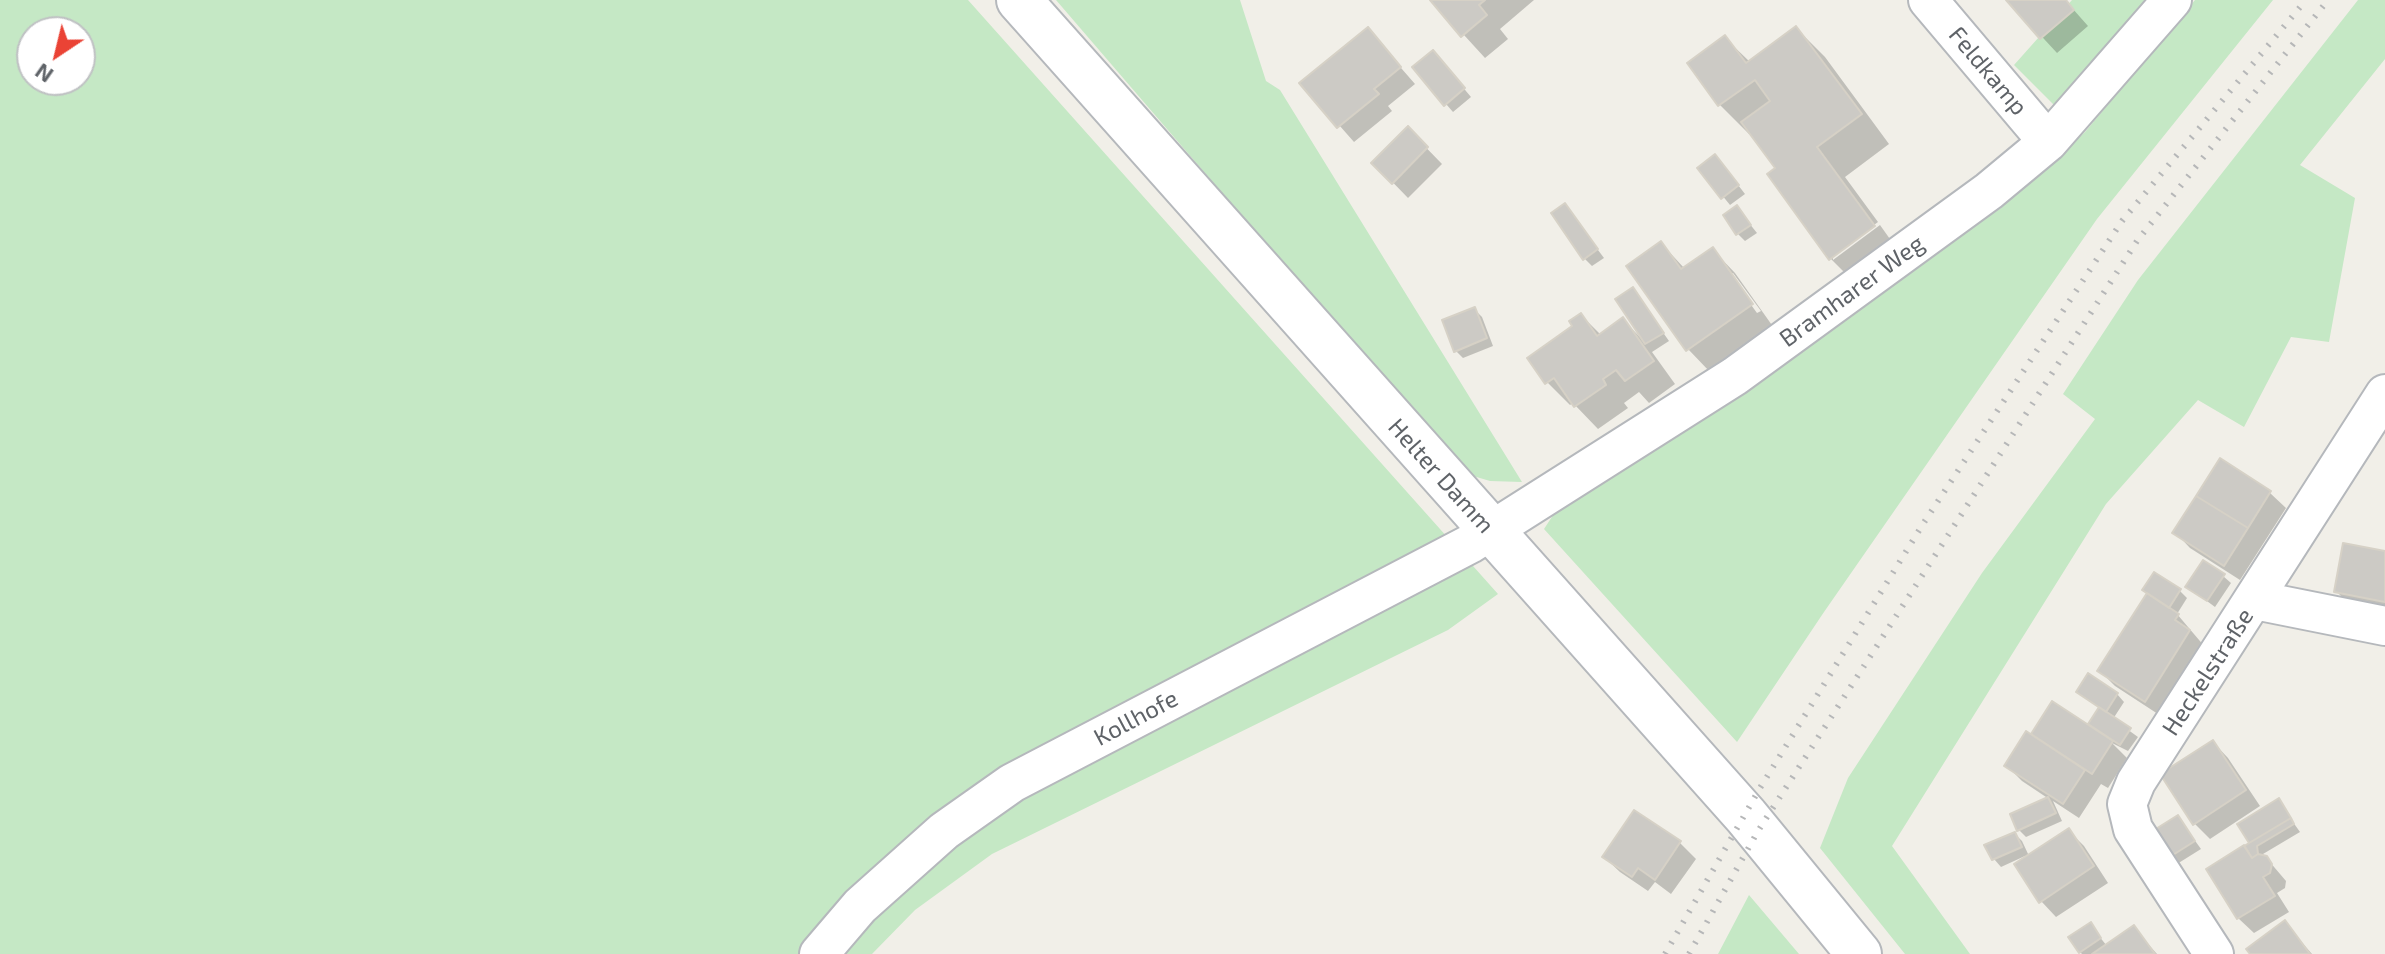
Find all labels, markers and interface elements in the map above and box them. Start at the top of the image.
north arrow [16,16,96,96]
street label: Feldkamp [1943,21,2033,121]
text: N [29,59,57,89]
street label: Bramharer Weg [1774,229,1930,353]
street label: Helter Damm [1382,413,1500,539]
street label: Heckelstraße [2156,603,2260,741]
street label: Kollhofe [1089,684,1183,752]

